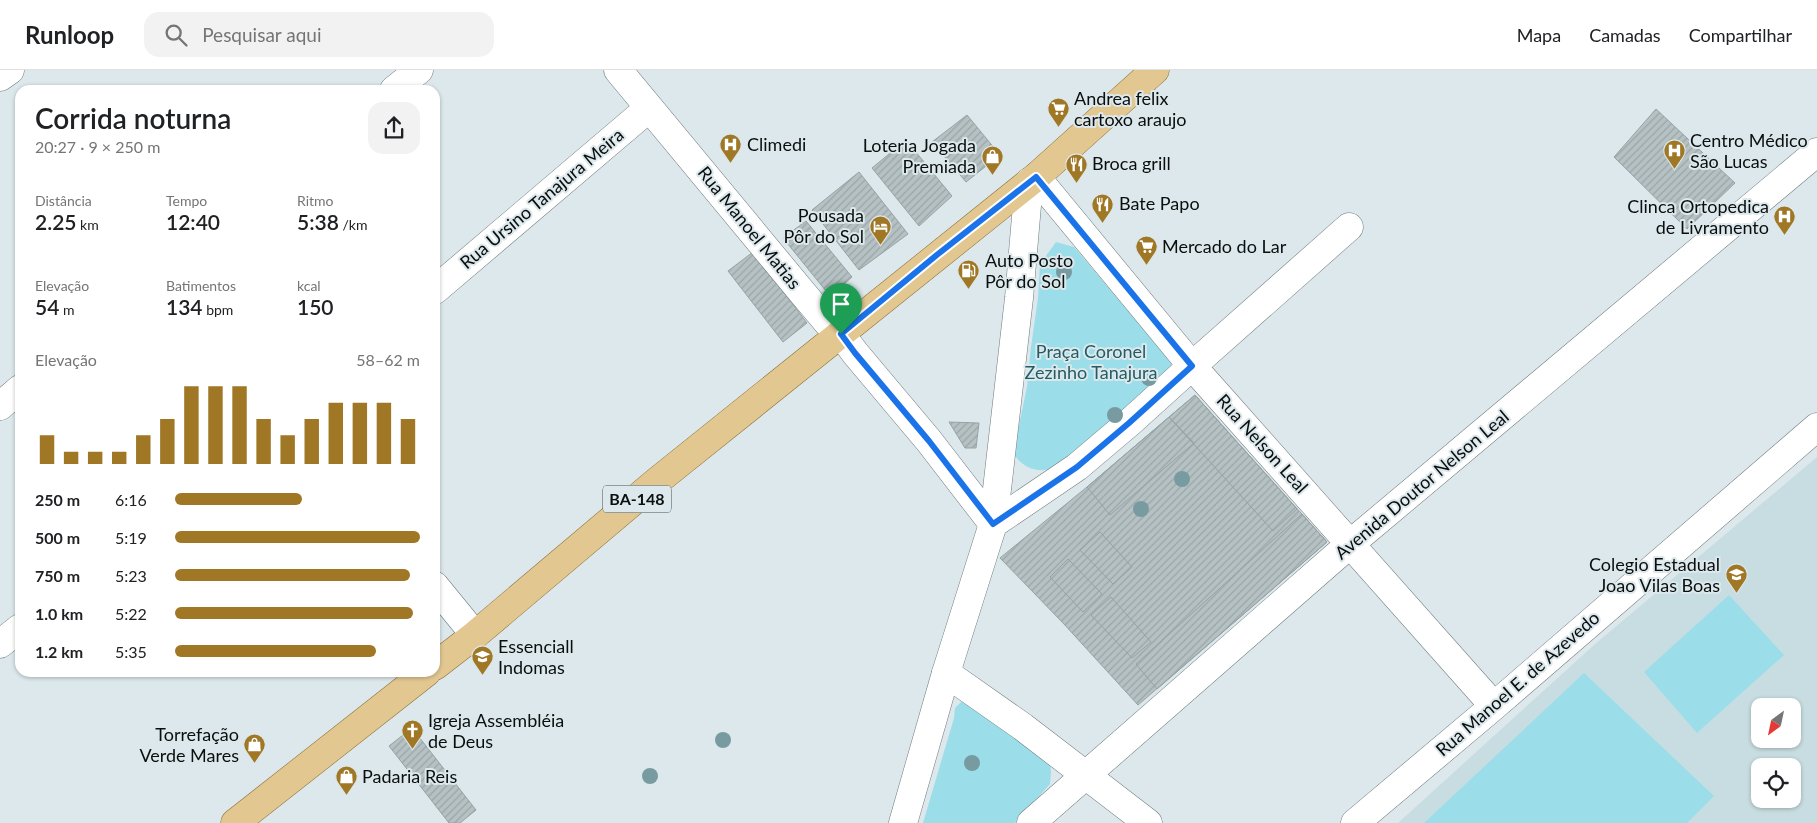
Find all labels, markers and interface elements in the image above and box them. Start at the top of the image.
search box [144,12,494,57]
text: Runloop [25,20,114,49]
icon: search [162,21,190,49]
text: Pesquisar aqui [202,23,321,46]
text: Mapa [1517,24,1561,46]
text: Camadas [1589,24,1661,46]
text: Compartilhar [1689,24,1792,46]
place label: Andrea felix cartoxo araujo [1074,87,1187,130]
supermarket icon: Andrea felix cartoxo araujo [1046,97,1070,128]
text: Corrida noturna [35,101,231,135]
button: share [368,102,420,154]
street label: Rua Ursino Tanajura Meira [455,123,628,273]
place label: Centro Médico São Lucas [1690,129,1808,172]
hospital icon: Climedi [719,133,743,164]
place label: Climedi [747,133,806,155]
place label: Loteria Jogada Premiada [863,134,976,177]
text: 20:27 · 9 × 250 m [35,137,160,156]
hospital icon: Centro Médico São Lucas [1662,139,1686,170]
shop icon: Loteria Jogada Premiada [980,144,1004,175]
restaurant icon: Broca grill [1064,152,1088,183]
place label: Broca grill [1092,152,1171,174]
street label: Rua Manoel Matias [694,162,806,293]
text: Distância [35,192,92,209]
text: Tempo [166,192,207,209]
text: Ritmo [297,192,334,209]
restaurant icon: Bate Papo [1091,192,1115,223]
place label: Bate Papo [1119,192,1200,214]
place label: Clinca Ortopedica de Livramento [1627,195,1769,238]
place label: Pousada Pôr do Sol [784,204,864,247]
hospital icon: Clinca Ortopedica de Livramento [1773,205,1797,236]
text: 2.25 [35,209,77,234]
text: 12:40 [166,209,220,234]
text: 5:38 [297,209,339,234]
hotel icon: Pousada Pôr do Sol [868,214,892,245]
text: km [77,216,99,233]
text: /km [339,216,367,233]
supermarket icon: Mercado do Lar [1134,235,1158,266]
place label: Mercado do Lar [1162,235,1287,257]
place label: Auto Posto Pôr do Sol [985,249,1073,292]
fuel station icon: Auto Posto Pôr do Sol [957,259,981,290]
text: Elevação [35,277,89,294]
text: Batimentos [166,277,236,294]
text: kcal [297,277,321,294]
pin [820,283,862,334]
icon: arrive [827,290,855,318]
text: 54 [35,294,59,319]
text: 134 [166,294,203,319]
text: 150 [297,294,334,319]
text: m [59,301,74,318]
text: bpm [203,301,233,318]
park label: Praça Coronel Zezinho Tanajura [1025,340,1157,383]
text: Elevação [35,350,97,369]
text: 58–62 m [356,350,420,369]
street label: Rua Nelson Leal [1213,389,1313,497]
street label: Avenida Doutor Nelson Leal [1330,405,1513,563]
road number: BA-148 [603,486,671,512]
text: 250 m [35,490,80,509]
text: 6:16 [115,490,147,509]
text: 500 m [35,528,80,547]
text: 5:19 [115,528,147,547]
place label: Colegio Estadual Joao Vilas Boas [1589,553,1720,596]
school or university icon: Colegio Estadual Joao Vilas Boas [1724,563,1748,594]
text: 750 m [35,566,80,585]
text: 5:23 [115,566,147,585]
text: 1.0 km [35,604,83,623]
text: 5:22 [115,604,147,623]
street label: Rua Manoel E. de Azevedo [1431,606,1604,760]
place label: Essenciall Indomas [498,635,574,678]
text: 1.2 km [35,642,83,661]
text: 5:35 [115,642,147,661]
school or university icon: Essenciall Indomas [470,645,494,676]
north arrow [1751,698,1801,748]
map controls [1751,698,1801,808]
place label: Igreja Assembléia de Deus [428,709,564,752]
church icon: Igreja Assembléia de Deus [400,719,424,750]
place label: Torrefação Verde Mares [139,723,239,766]
shop icon: Torrefação Verde Mares [243,733,267,764]
button: locate [1751,758,1801,808]
shop icon: Padaria Reis [334,765,358,796]
place label: Padaria Reis [362,765,457,787]

